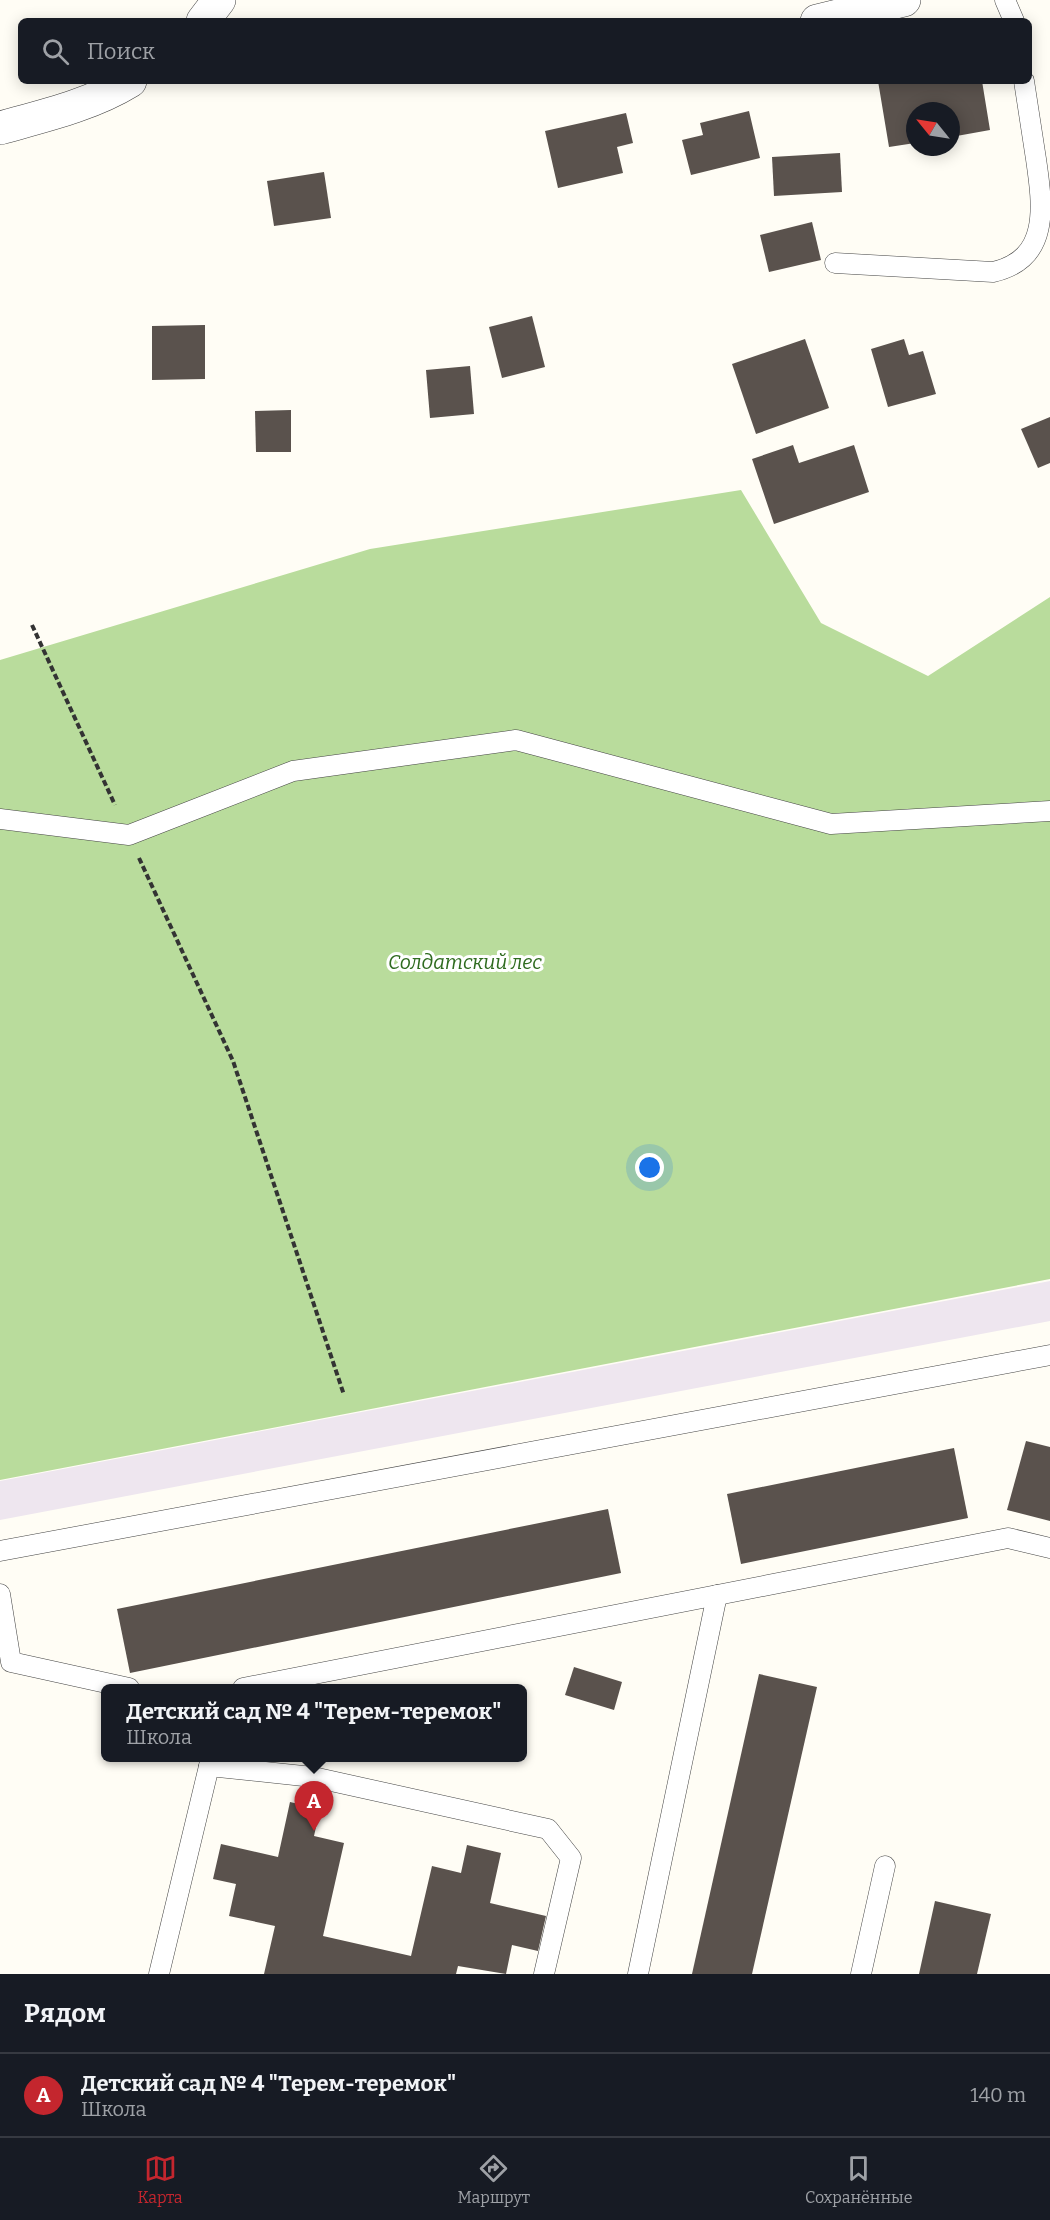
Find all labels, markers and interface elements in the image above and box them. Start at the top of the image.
search box [18,18,1032,84]
icon: search [39,35,72,68]
text: Поиск [87,38,155,65]
north arrow [906,102,960,156]
park label: Солдатский лес [388,950,542,974]
your location [635,1153,664,1182]
popup [101,1684,527,1762]
text: Детский сад № 4 "Терем-теремок" [126,1698,502,1725]
text: Школа [126,1725,192,1749]
pin: A [294,1782,334,1831]
text: Рядом [24,1998,106,2029]
text: Детский сад № 4 "Терем-теремок" [81,2070,456,2097]
text: A [36,2083,51,2107]
text: 140 m [970,2083,1026,2107]
text: Школа [81,2097,147,2121]
tab: Карта [137,2152,183,2207]
tab: Маршрут [458,2152,530,2207]
tab: Сохранённые [805,2152,913,2207]

